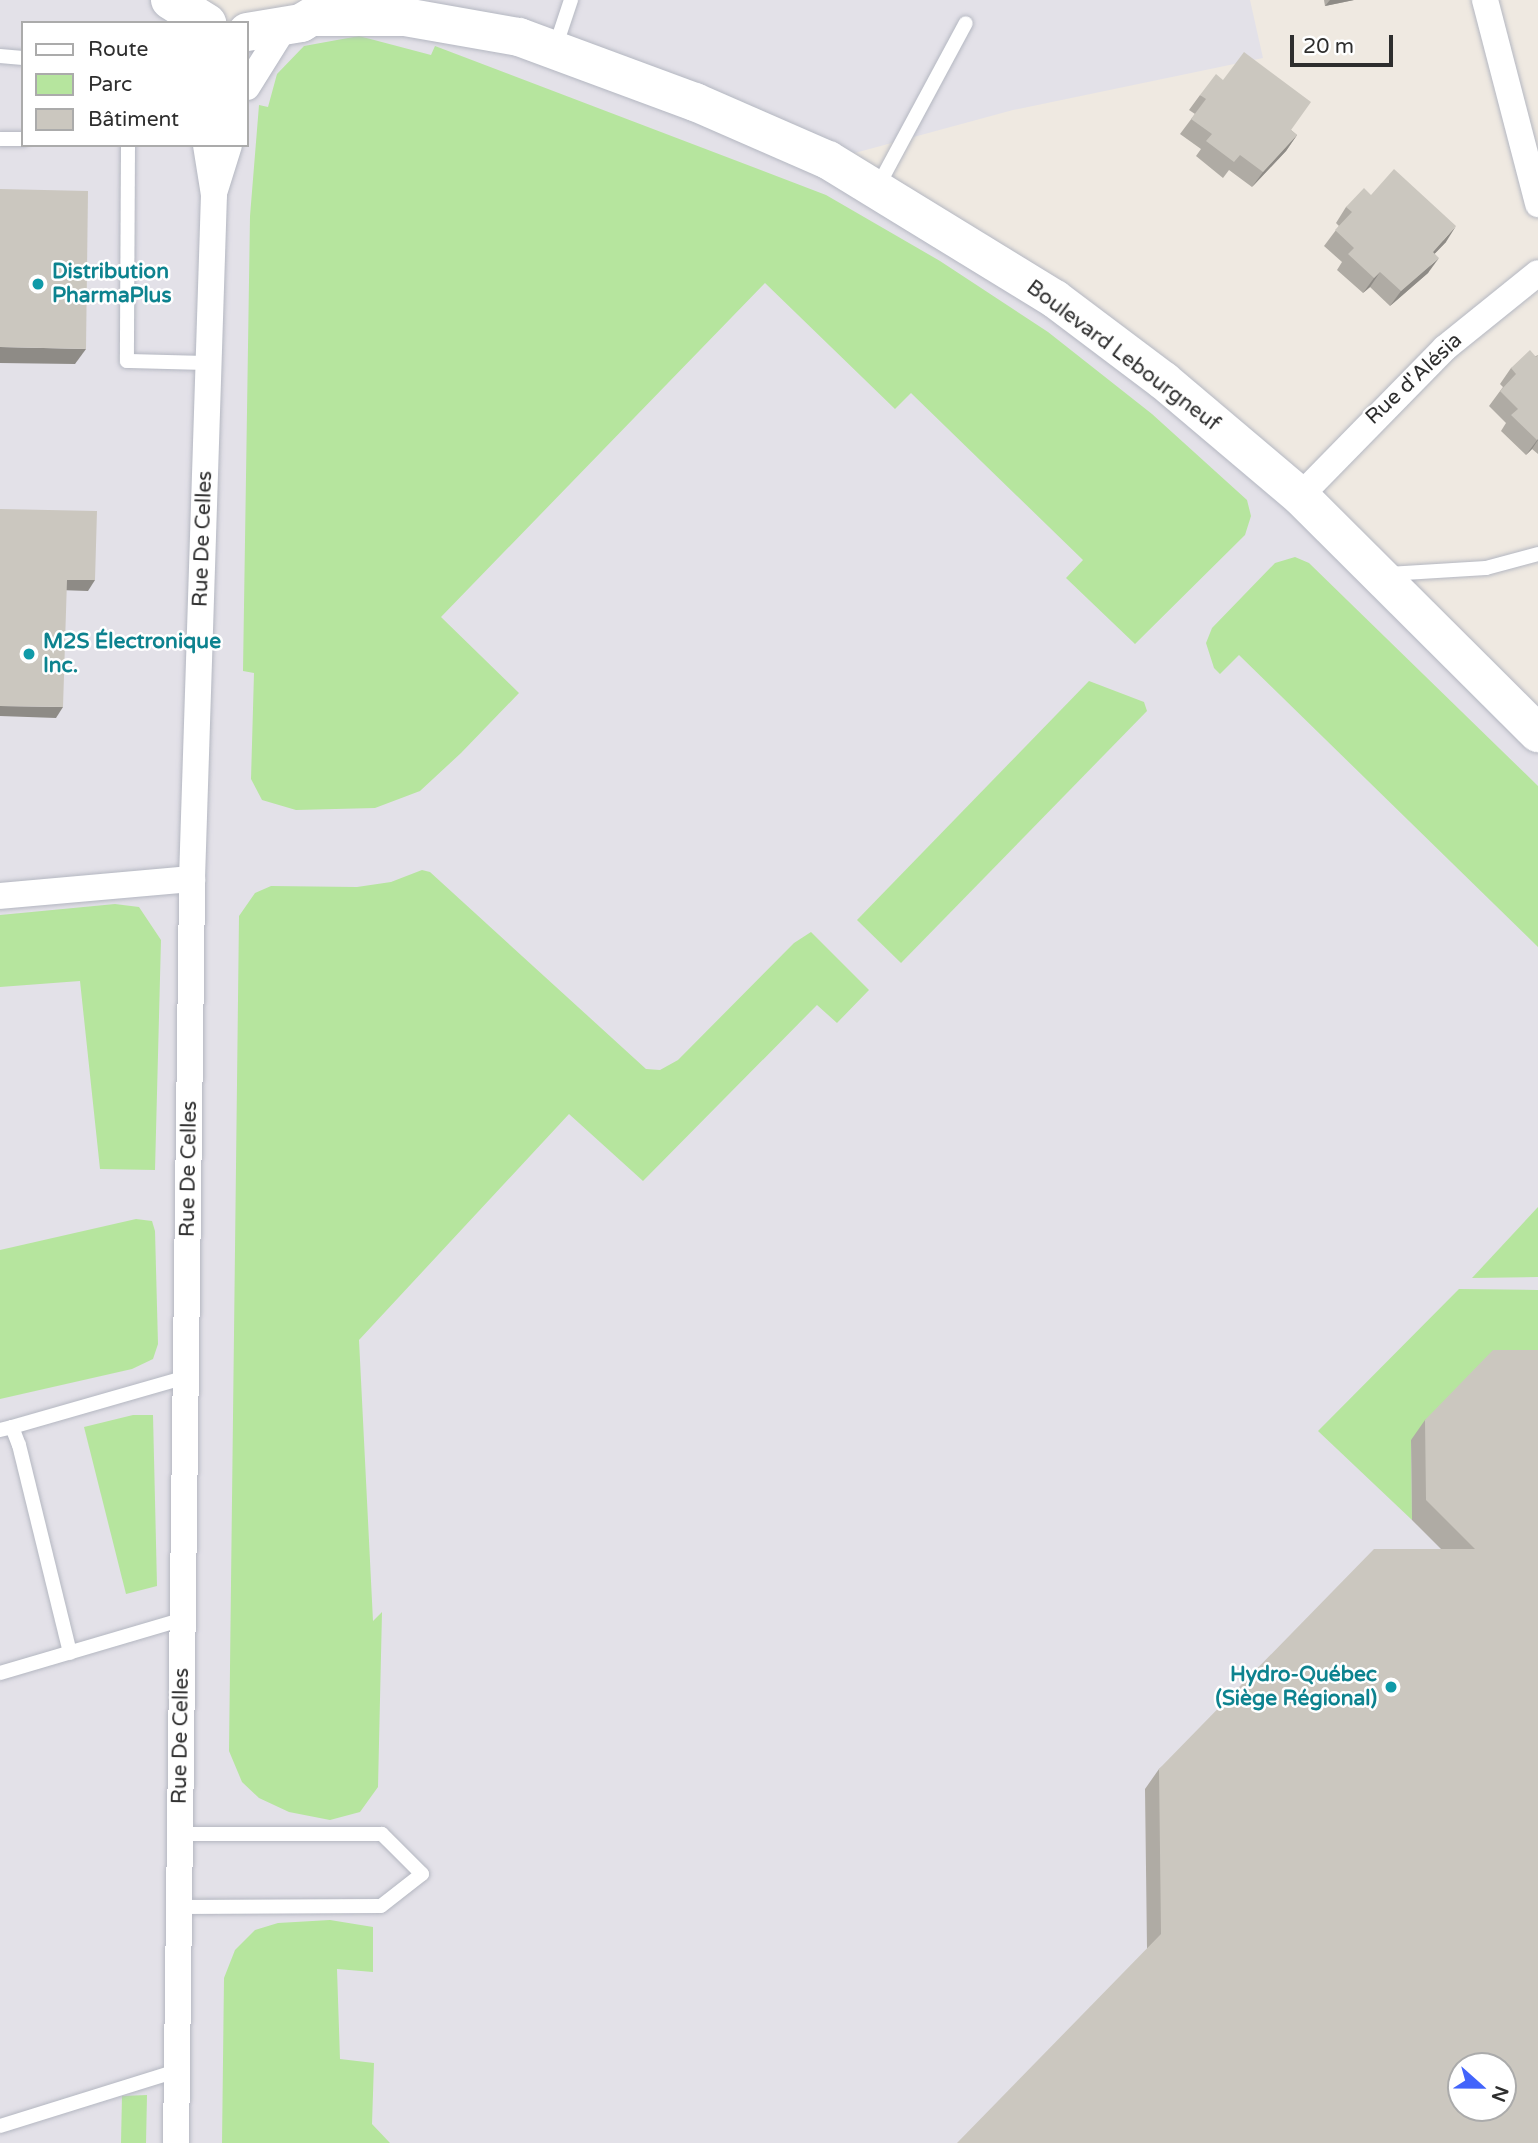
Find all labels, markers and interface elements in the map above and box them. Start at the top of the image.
legend [21,21,248,147]
scale bar [1293,21,1396,65]
text: 20 m [1303,34,1354,59]
text: Route [88,37,148,62]
text: Parc [88,72,132,97]
text: Bâtiment [88,107,179,132]
place label: Distribution PharmaPlus [52,259,171,309]
street label: Boulevard Lebourgneuf [1021,275,1225,437]
marker: Distribution PharmaPlus [30,276,46,292]
street label: Rue d'Alésia [1361,328,1467,430]
street label: Rue De Celles [188,470,218,608]
place label: M2S Électronique Inc. [43,629,221,679]
marker: M2S Électronique Inc. [21,646,37,662]
street label: Rue De Celles [175,1101,203,1237]
place label: Hydro-Québec (Siège Régional) [1216,1662,1377,1712]
street label: Rue De Celles [167,1668,195,1804]
marker: Hydro-Québec (Siège Régional) [1383,1679,1399,1695]
north arrow [1447,2052,1517,2122]
text: N [1487,2083,1513,2105]

